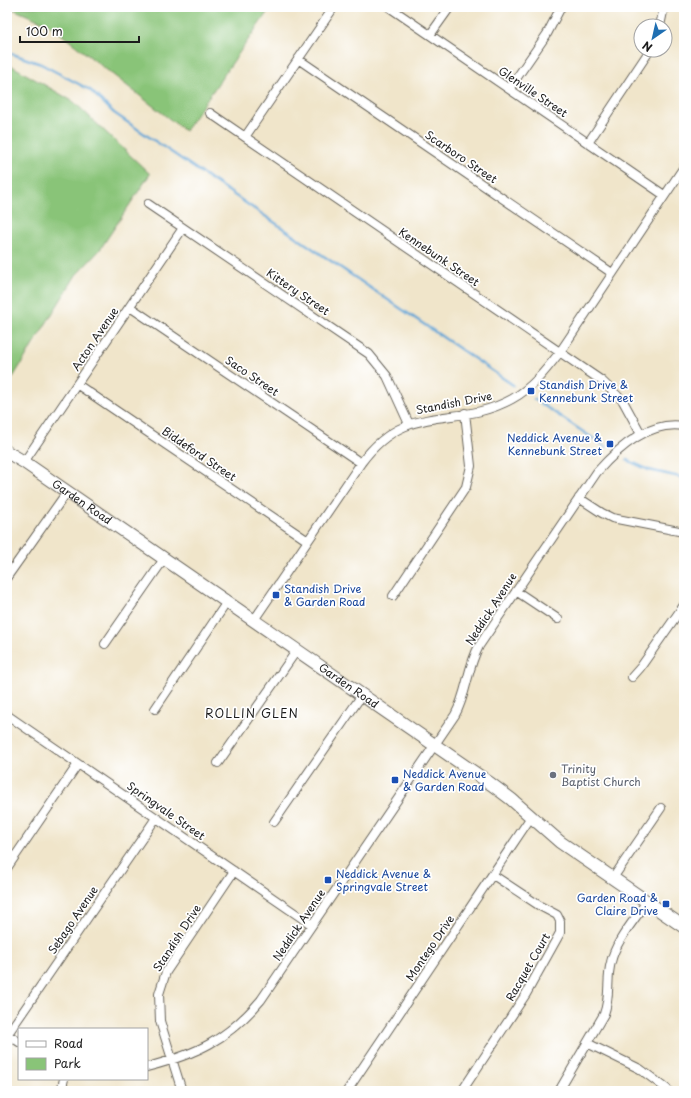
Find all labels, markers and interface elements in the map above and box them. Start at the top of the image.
scale bar [20,18,139,44]
north arrow [633,18,673,58]
text: 100 m [26,22,63,40]
text: N [639,37,655,56]
street label: Glenville Street [495,62,572,121]
street label: Scarboro Street [422,126,501,187]
street label: Kennebunk Street [395,223,484,290]
street label: Kittery Street [263,264,334,319]
street label: Acton Avenue [67,303,122,374]
street label: Saco Street [222,351,283,400]
place label: Standish Drive & Kennebunk Street [539,376,634,406]
marker: Standish Drive & Kennebunk Street [526,386,536,396]
street label: Standish Drive [414,387,494,418]
street label: Biddeford Street [159,422,240,485]
place label: Neddick Avenue & Kennebunk Street [507,429,603,459]
marker: Neddick Avenue & Kennebunk Street [605,439,615,449]
street label: Garden Road [49,475,116,528]
street label: Neddick Avenue [461,569,521,648]
place label: Standish Drive & Garden Road [284,580,366,610]
marker: Standish Drive & Garden Road [271,590,281,600]
street label: Garden Road [315,659,382,712]
district label: ROLLIN GLEN [205,704,299,722]
place label: Trinity Baptist Church [561,760,641,790]
place label: Neddick Avenue & Garden Road [403,765,487,795]
marker: Trinity Baptist Church [548,770,558,780]
marker: Neddick Avenue & Garden Road [390,775,400,785]
street label: Springvale Street [124,777,209,844]
place label: Neddick Avenue & Springvale Street [336,865,431,895]
marker: Neddick Avenue & Springvale Street [323,875,333,885]
street label: Sebago Avenue [43,882,102,957]
street label: Neddick Avenue [268,885,329,964]
place label: Garden Road & Claire Drive [577,889,658,919]
marker: Garden Road & Claire Drive [661,899,671,909]
street label: Standish Drive [148,901,205,975]
street label: Montego Drive [401,911,458,984]
street label: Racquet Court [501,929,554,1004]
legend [18,1028,148,1080]
text: Road [54,1034,83,1052]
text: Park [54,1054,81,1072]

